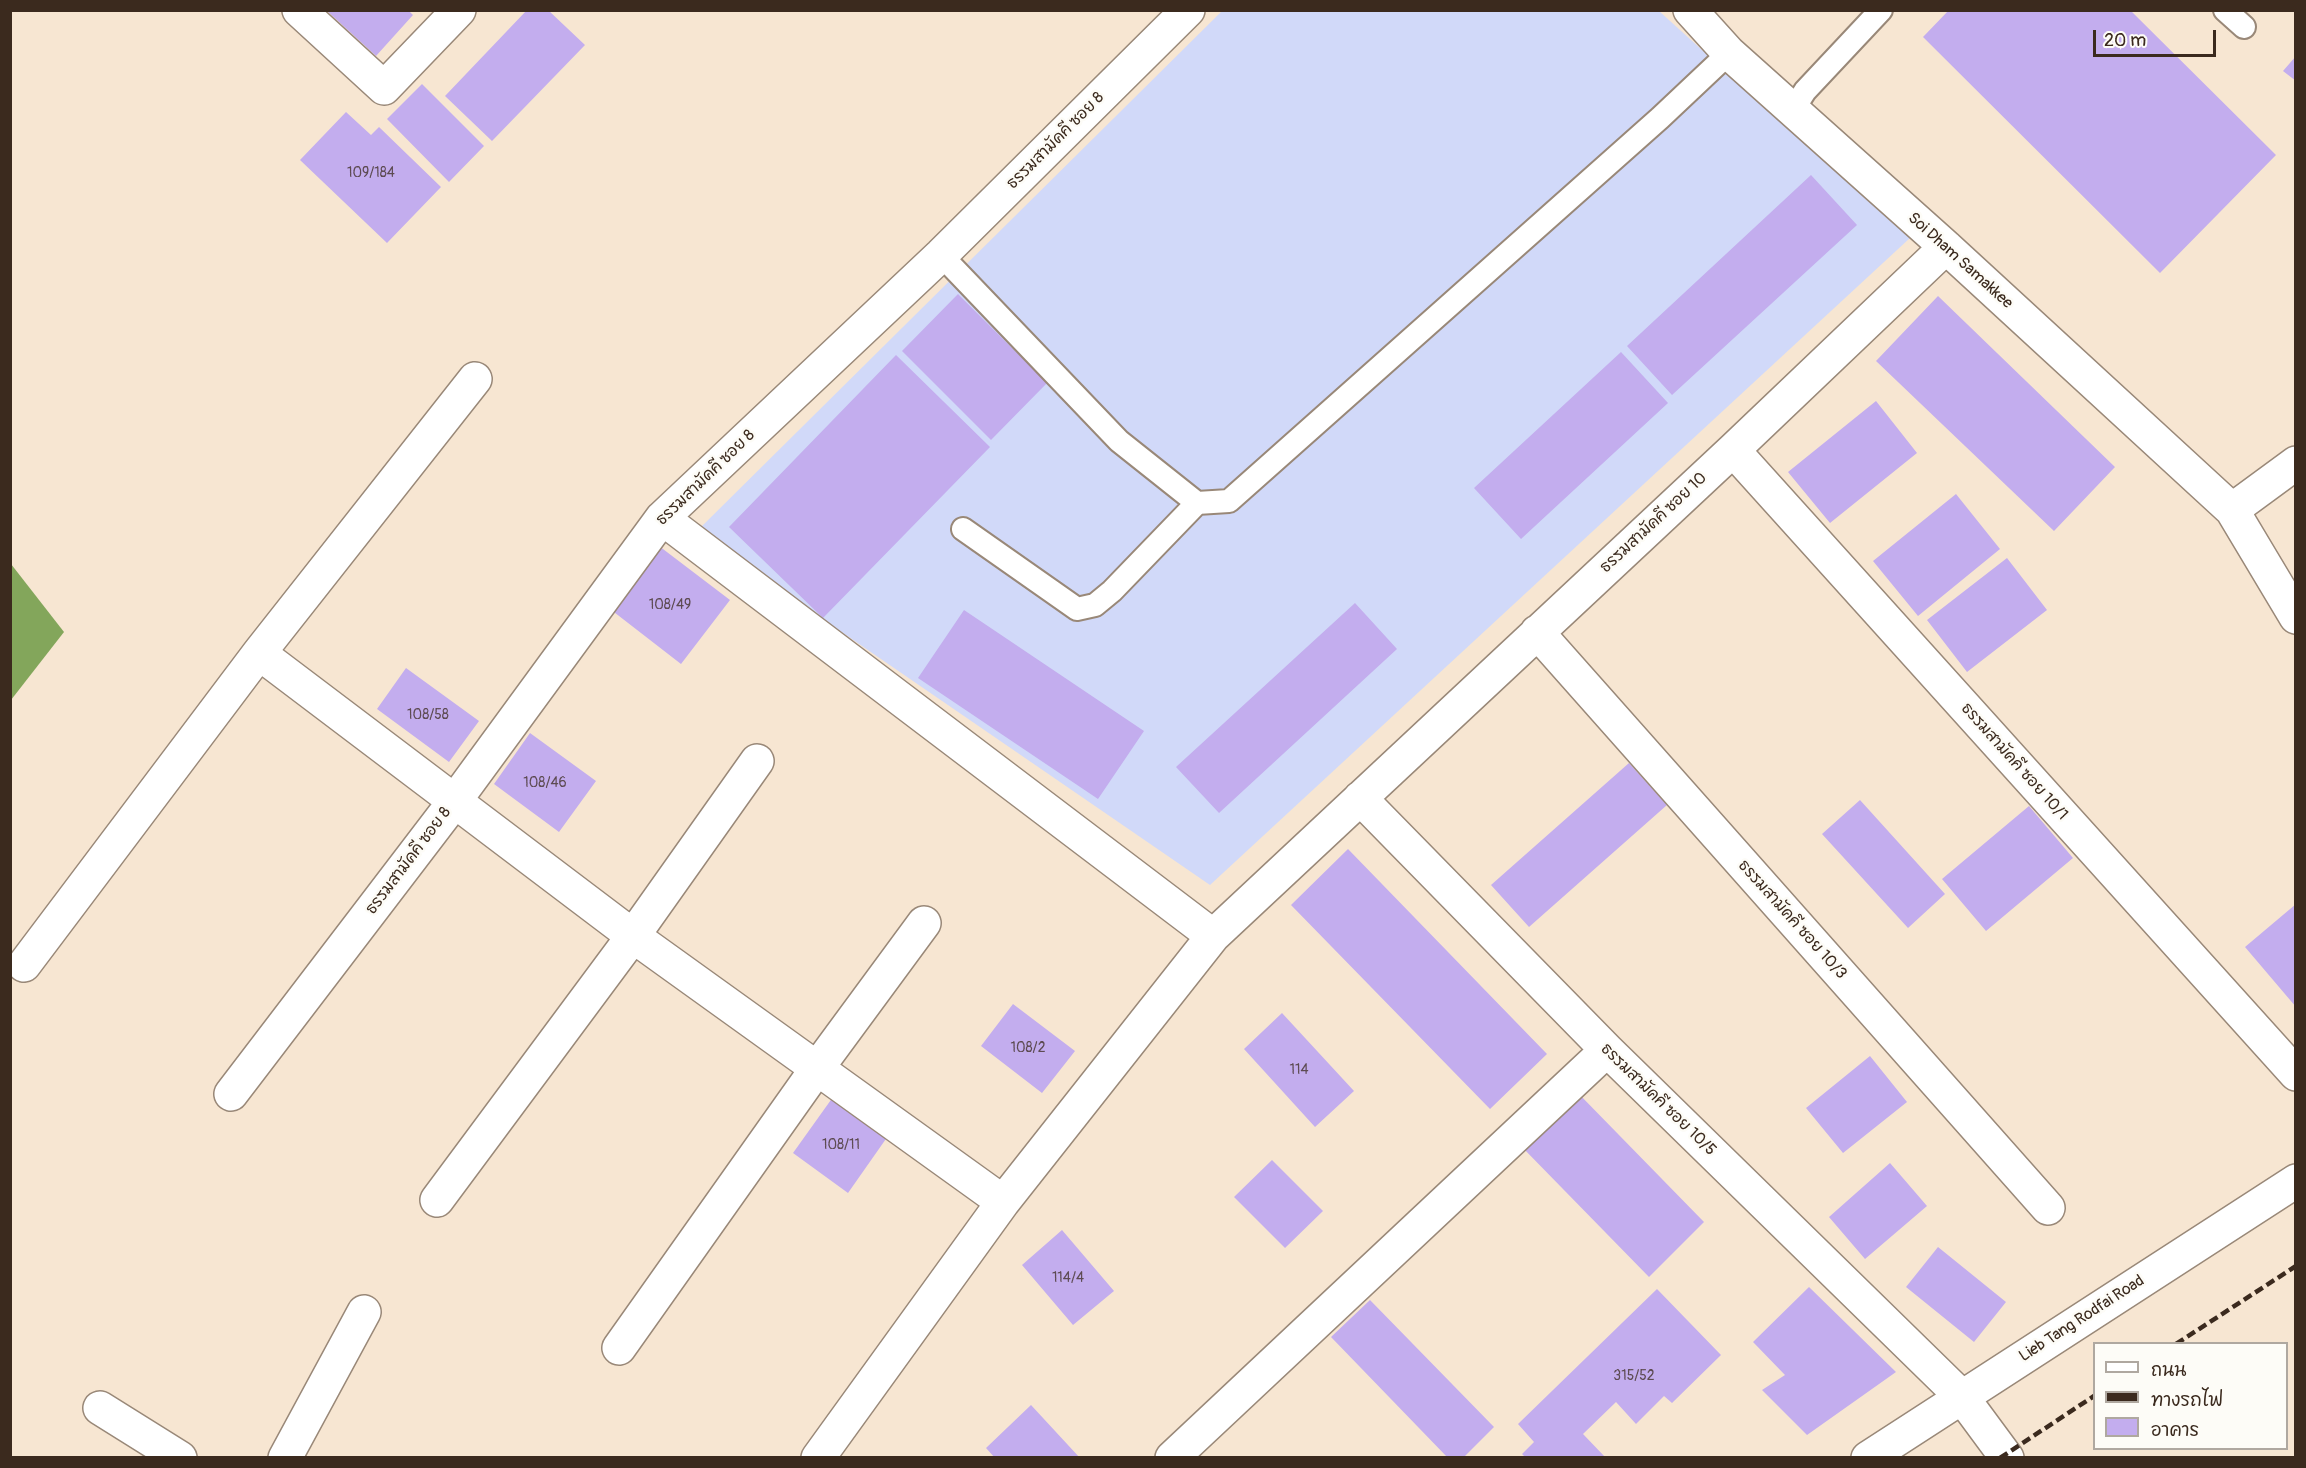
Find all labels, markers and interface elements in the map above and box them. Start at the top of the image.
scale bar [2096,18,2219,56]
text: 20 m [2104,29,2146,52]
street label: ธรรมสามัคคี ซอย 8 [1003,88,1109,194]
house number: 109/184 [347,165,395,181]
street label: Soi Dham Samakkee [1904,209,2016,313]
street label: ธรรมสามัคคี ซอย 8 [653,426,759,530]
street label: ธรรมสามัคคี ซอย 10 [1597,469,1711,577]
house number: 108/49 [649,597,691,613]
street label: ธรรมสามัคคี ซอย 10/1 [1957,700,2071,824]
house number: 108/58 [407,707,449,723]
house number: 108/46 [523,775,567,791]
street label: ธรรมสามัคคี ซอย 8 [362,804,456,918]
street label: ธรรมสามัคคี ซอย 10/3 [1734,857,1850,983]
house number: 108/2 [1011,1040,1045,1056]
street label: ธรรมสามัคคี ซอย 10/5 [1596,1040,1720,1160]
house number: 114 [1289,1062,1309,1078]
house number: 108/11 [822,1137,860,1153]
house number: 114/4 [1052,1270,1084,1286]
street label: Lieb Tang Rodfai Road [2016,1271,2148,1367]
legend [2093,1342,2288,1450]
text: ถนน [2151,1359,2186,1382]
house number: 315/52 [1613,1368,1655,1384]
text: ทางรถไฟ [2151,1389,2223,1412]
text: อาคาร [2151,1419,2199,1442]

